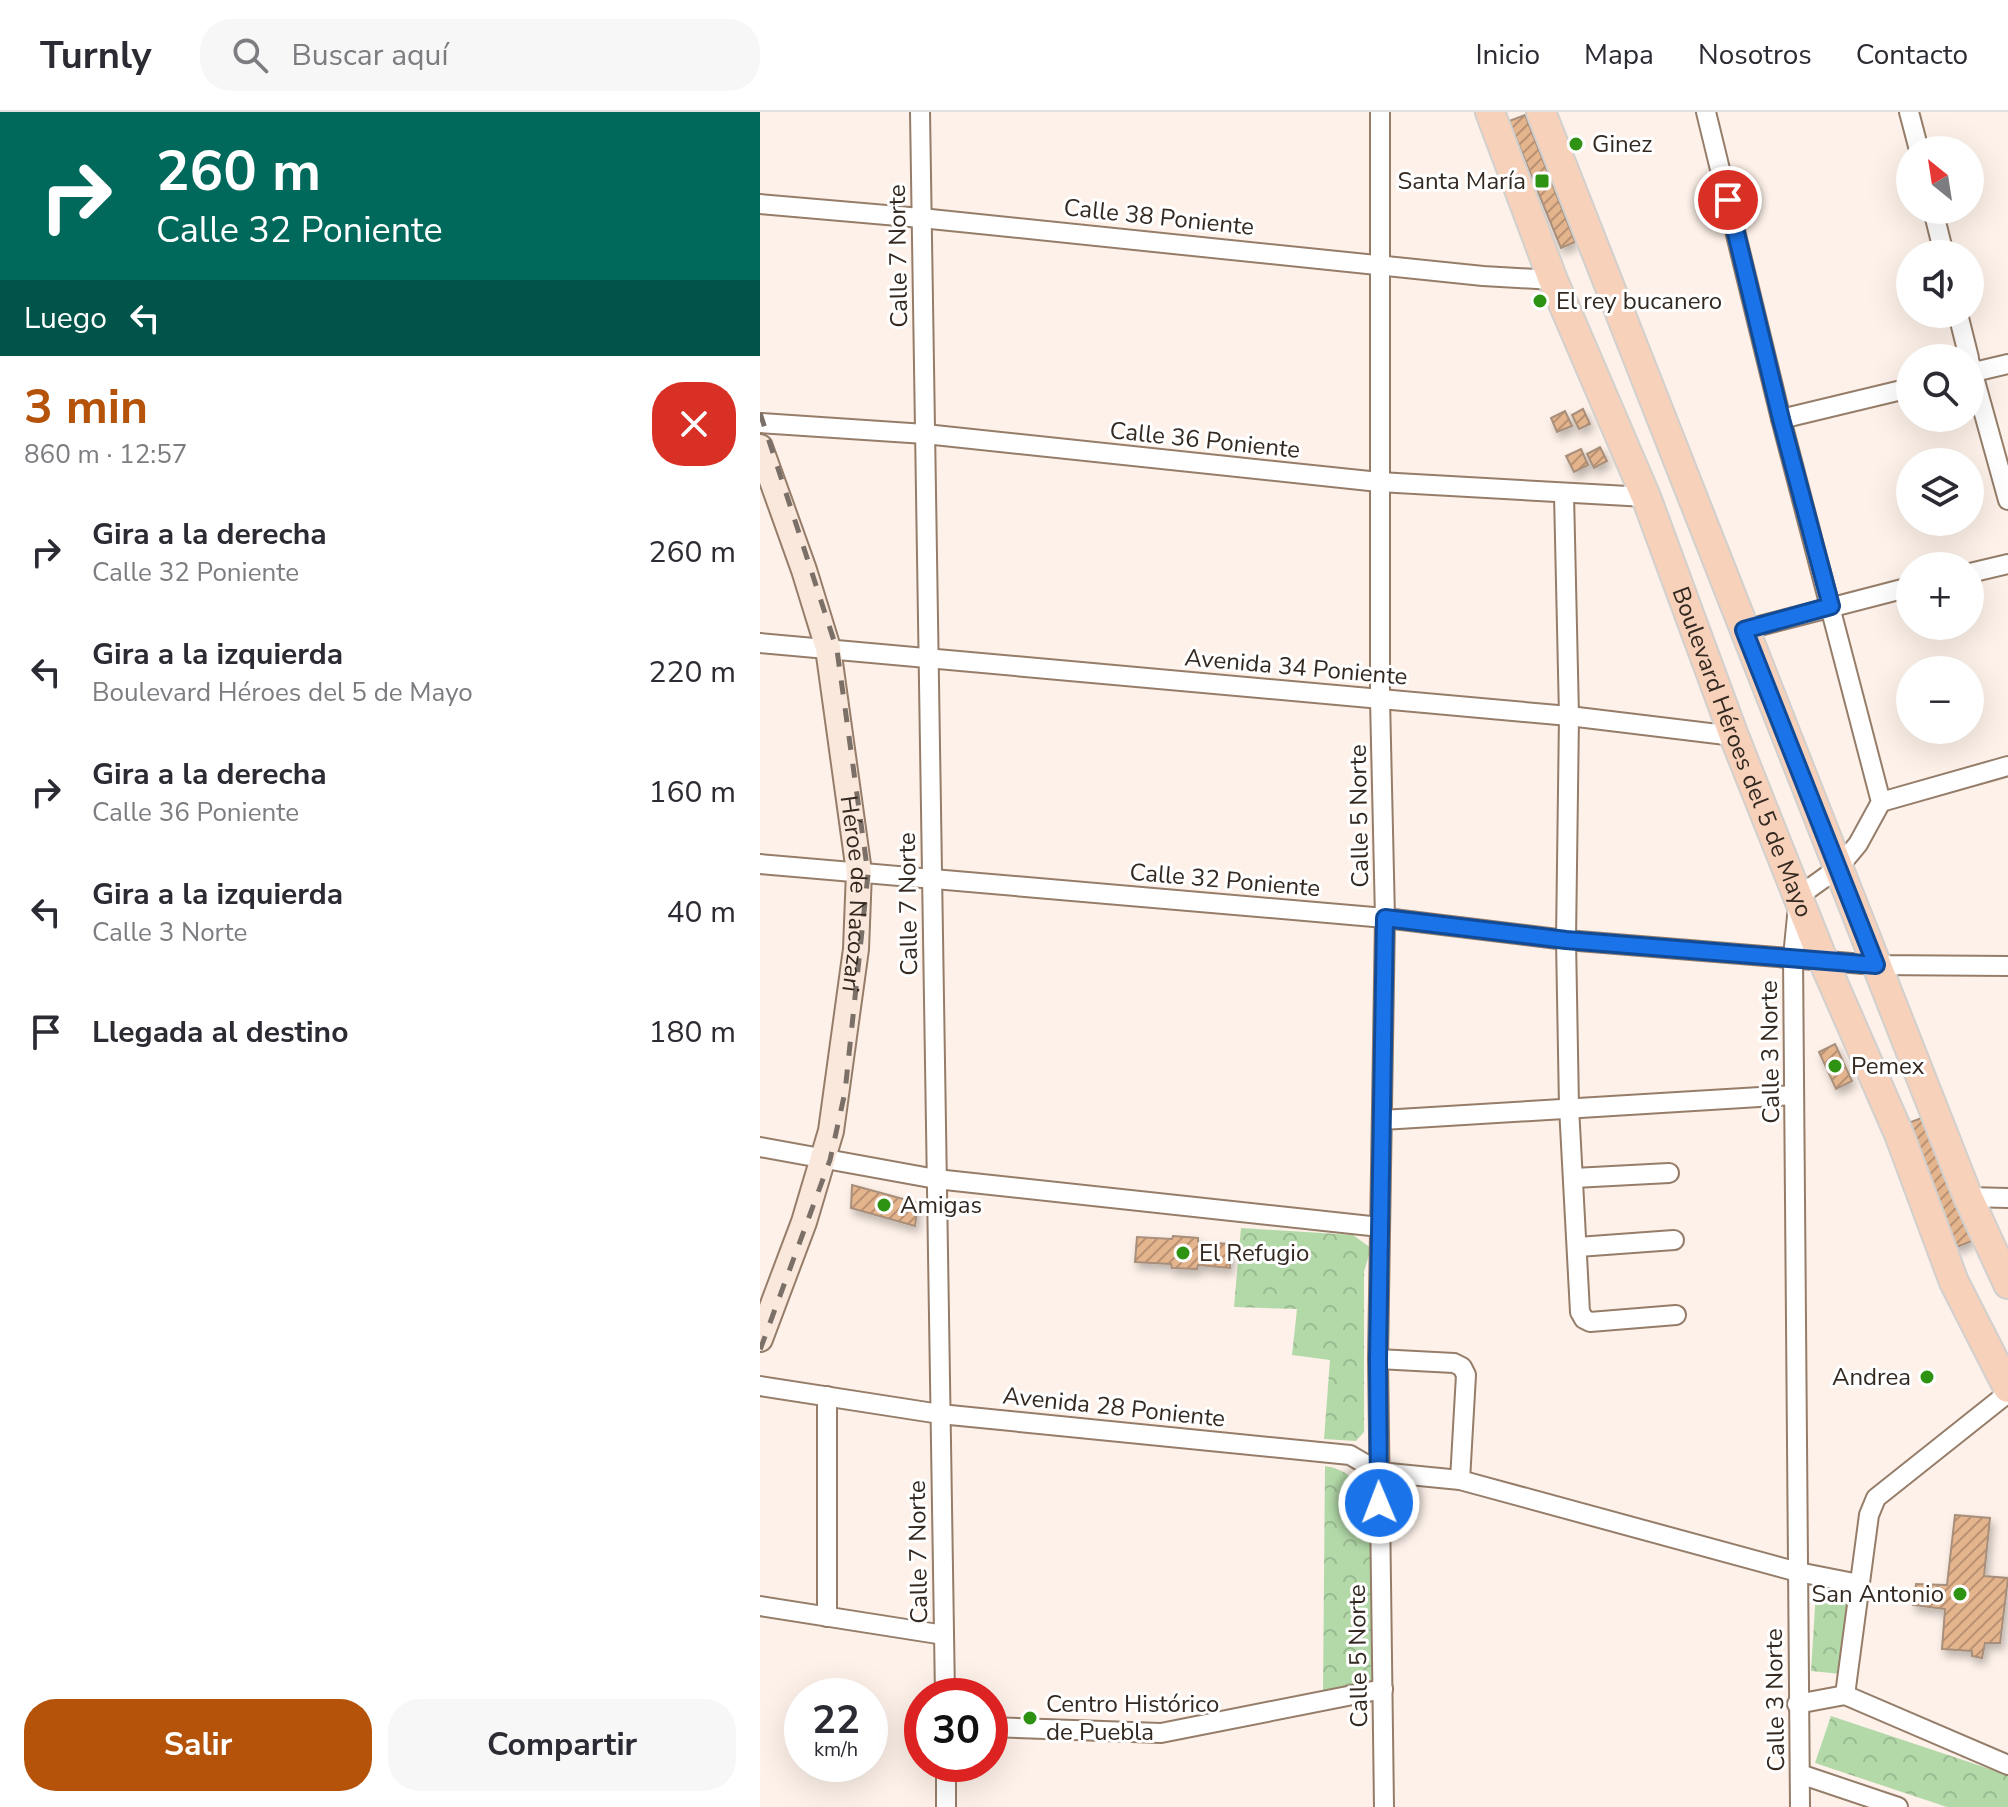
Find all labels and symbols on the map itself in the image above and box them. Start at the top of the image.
place label: Ginez [1592,128,1652,160]
marker: Ginez [1567,135,1585,153]
north arrow [1896,136,1984,224]
place label: Santa María [1397,165,1526,197]
pin [1694,166,1762,234]
marker: Santa María [1533,172,1551,190]
street label: Calle 7 Norte [881,184,915,328]
street label: Calle 38 Poniente [1062,191,1256,243]
place label: El rey bucanero [1556,285,1722,317]
marker: El rey bucanero [1531,292,1549,310]
street label: Calle 36 Poniente [1108,414,1302,466]
street label: Boulevard Héroes del 5 de Mayo [1664,582,1820,922]
street label: Avenida 34 Poniente [1183,641,1409,693]
street label: Calle 5 Norte [1342,744,1376,888]
street label: Héroe de Nacozari [833,794,875,994]
street label: Calle 7 Norte [891,832,925,976]
street label: Calle 32 Poniente [1128,856,1322,904]
street label: Calle 3 Norte [1753,980,1787,1124]
place label: Pemex [1851,1050,1925,1082]
marker: Pemex [1826,1057,1844,1075]
place label: Amigas [900,1189,982,1221]
marker: Amigas [875,1196,893,1214]
place label: El Refugio [1199,1237,1309,1269]
marker: El Refugio [1174,1244,1192,1262]
place label: Andrea [1832,1361,1911,1393]
marker: Andrea [1918,1368,1936,1386]
street label: Avenida 28 Poniente [1001,1379,1227,1435]
position arrow [1337,1461,1421,1545]
street label: Calle 7 Norte [901,1480,935,1624]
place label: San Antonio [1811,1578,1944,1610]
street label: Calle 5 Norte [1341,1584,1375,1728]
marker: San Antonio [1951,1585,1969,1603]
street label: Calle 3 Norte [1758,1628,1792,1772]
speed limit sign: 30 [904,1678,1008,1782]
place label: Centro Histórico de Puebla [1046,1688,1219,1748]
marker: Centro Histórico de Puebla [1021,1709,1039,1727]

